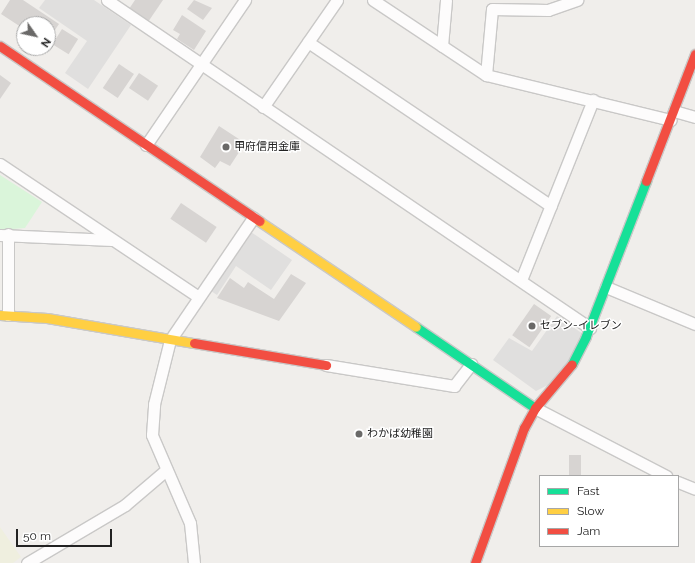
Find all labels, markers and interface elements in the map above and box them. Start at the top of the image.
north arrow [16,16,56,56]
text: N [38,35,53,50]
place label: 甲府信用金庫 [234,140,300,154]
marker: 甲府信用金庫 [221,142,231,152]
place label: セブン-イレブン [540,319,622,333]
marker: セブン-イレブン [527,321,537,331]
place label: わかば幼稚園 [367,427,433,441]
marker: わかば幼稚園 [354,429,364,439]
legend [539,475,679,547]
text: Fast [577,484,600,498]
text: Slow [577,504,604,518]
scale bar [18,521,114,547]
text: Jam [577,524,600,538]
text: 50 m [23,529,51,543]

